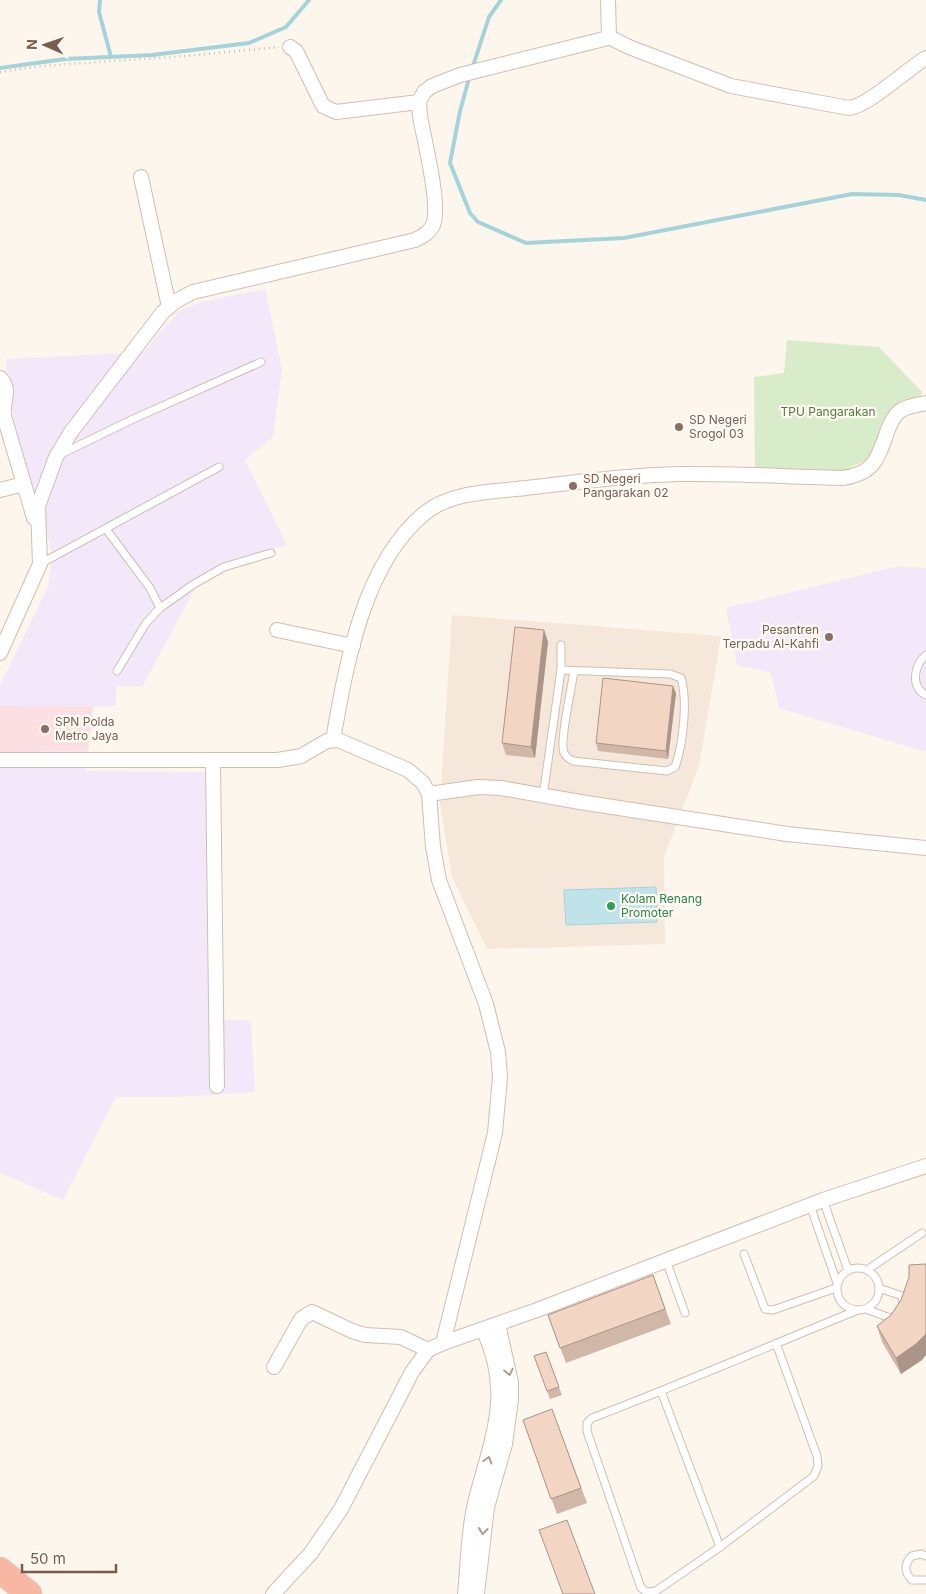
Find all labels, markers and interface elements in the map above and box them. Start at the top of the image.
north arrow [20,20,70,70]
text: N [23,39,40,50]
park label: TPU Pangarakan [781,404,875,419]
place label: SD Negeri Srogol 03 [689,412,747,441]
marker: SD Negeri Srogol 03 [673,421,685,433]
place label: SD Negeri Pangarakan 02 [583,471,669,500]
marker: SD Negeri Pangarakan 02 [567,480,579,492]
place label: Pesantren Terpadu Al-Kahfi [723,622,819,651]
marker: Pesantren Terpadu Al-Kahfi [823,631,835,643]
place label: SPN Polda Metro Jaya [55,714,119,743]
marker: SPN Polda Metro Jaya [39,723,51,735]
place label: Kolam Renang Promoter [621,891,702,920]
marker: Kolam Renang Promoter [605,900,617,912]
one-way arrow [503,1367,514,1376]
one-way arrow [482,1457,492,1465]
one-way arrow [478,1527,489,1535]
scale bar [22,1542,116,1574]
text: 50 m [30,1549,66,1568]

